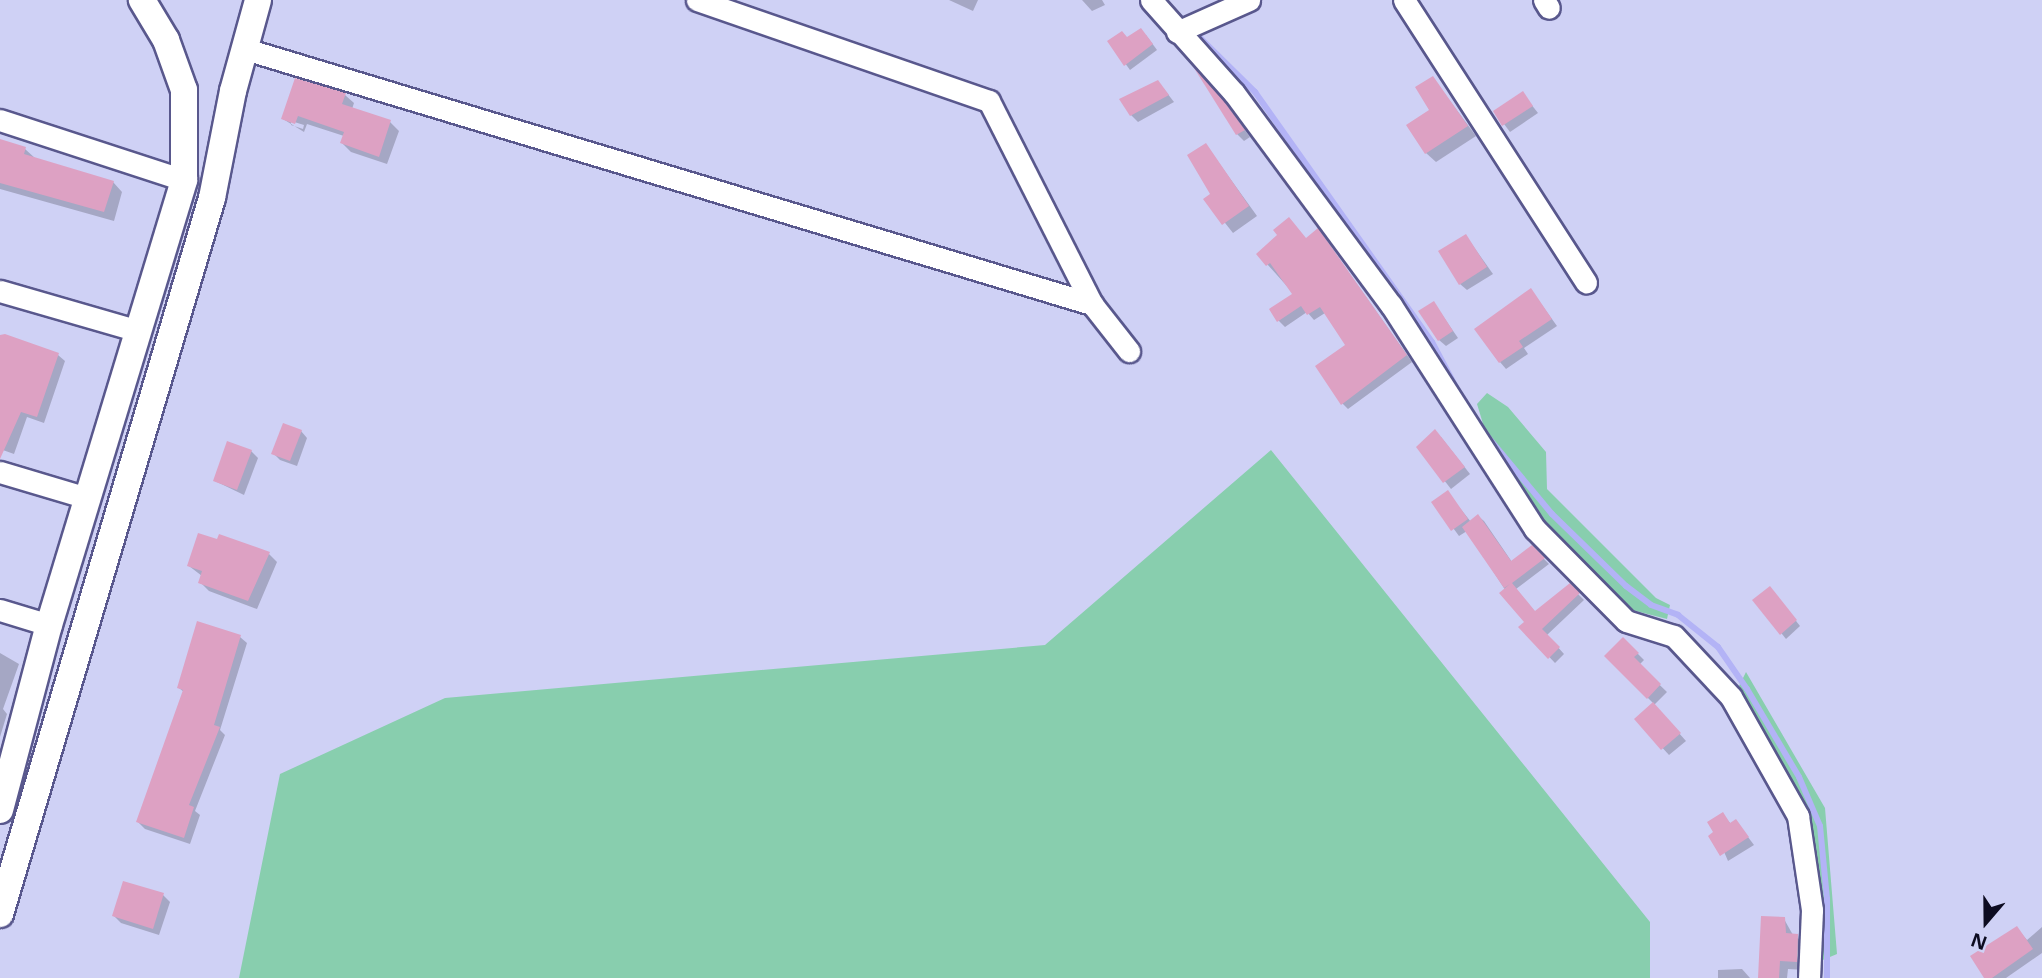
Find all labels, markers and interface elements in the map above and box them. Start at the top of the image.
north arrow [1951,887,2021,957]
text: N [1967,927,1991,957]

